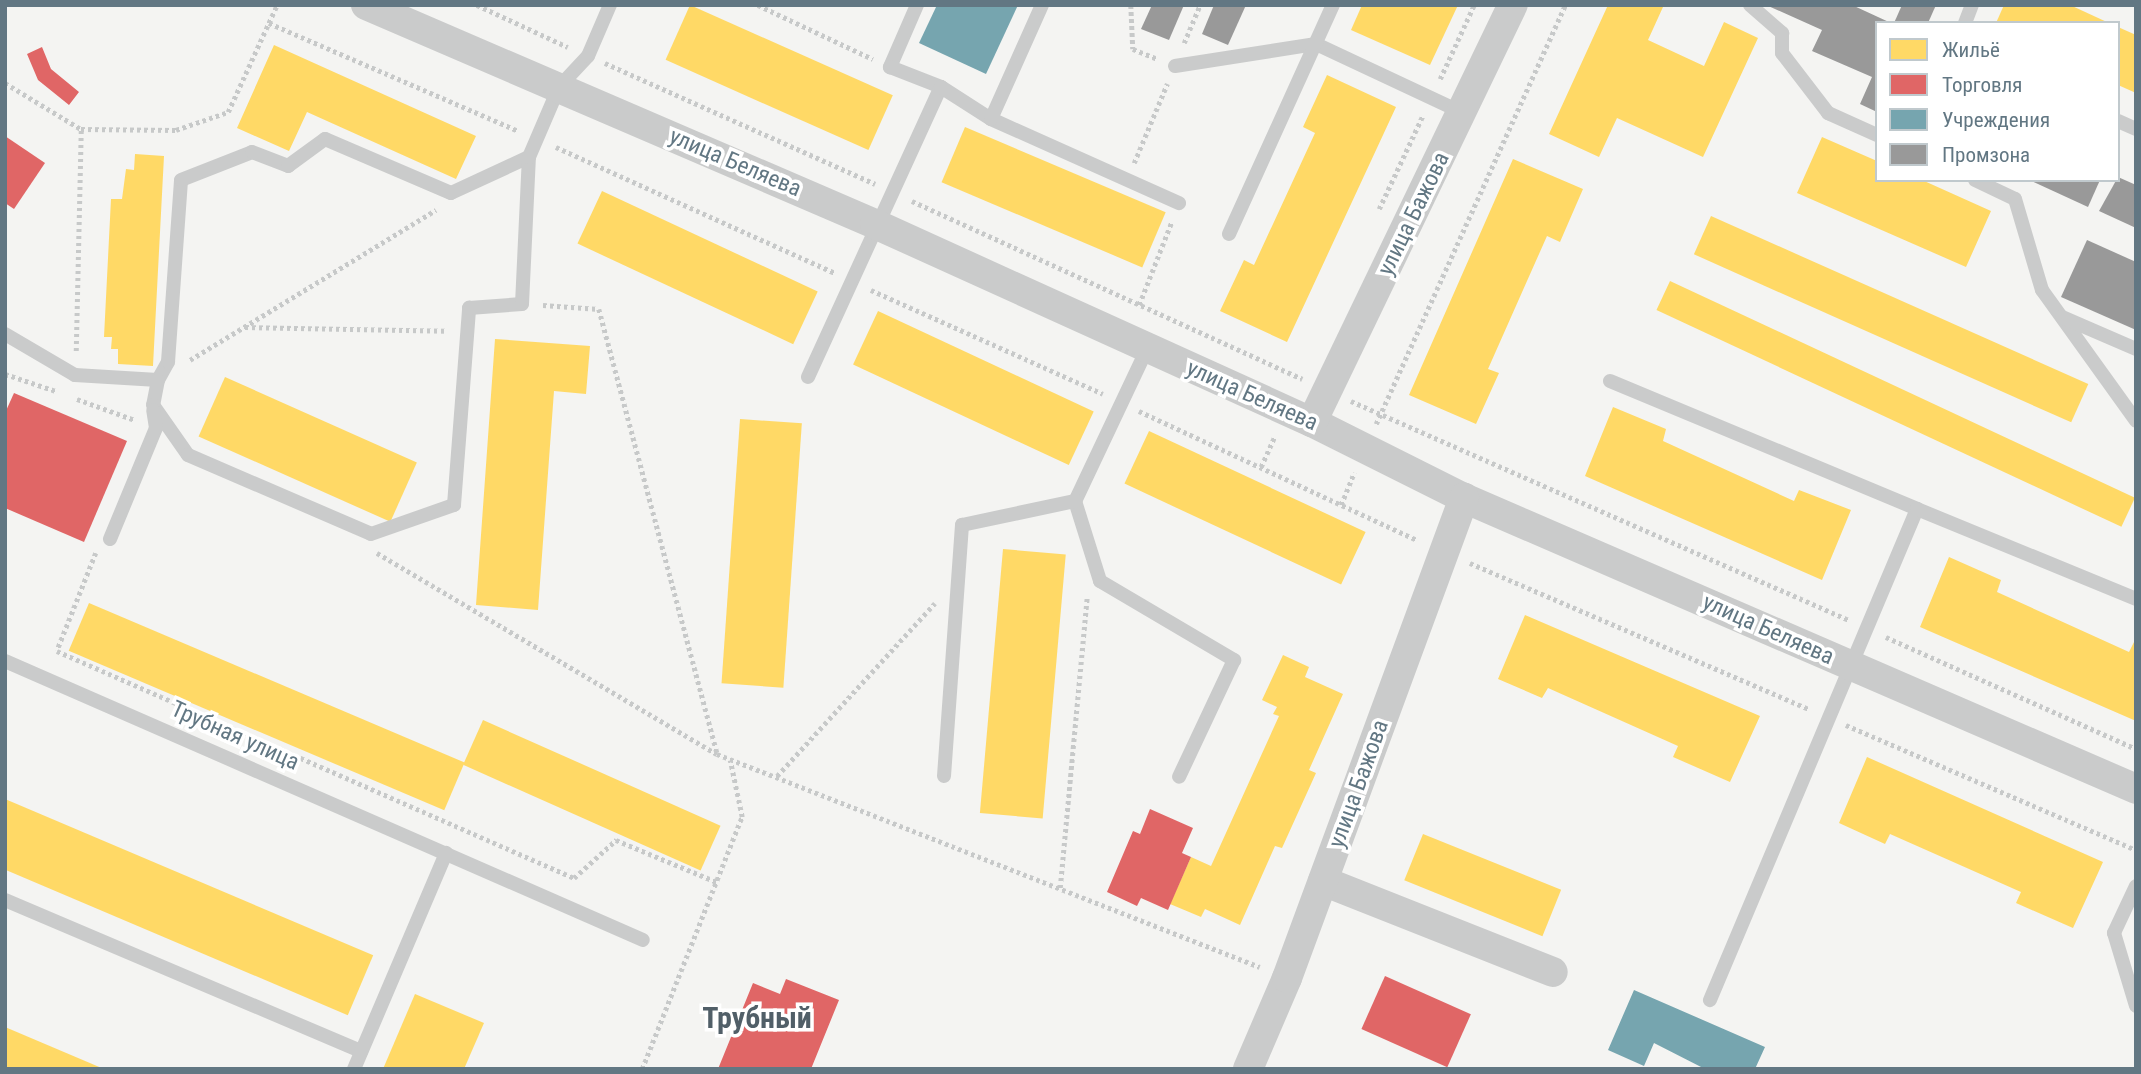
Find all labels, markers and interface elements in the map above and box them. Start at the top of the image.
legend [1875,21,2120,182]
text: Жильё [1942,38,2000,62]
text: Торговля [1942,73,2022,97]
text: Учреждения [1942,108,2050,132]
street label: улица Беляева [665,123,805,203]
text: Промзона [1942,143,2030,167]
street label: улица Бажова [1372,148,1456,280]
street label: улица Беляева [1182,355,1322,437]
street label: улица Беляева [1698,589,1838,671]
street label: Трубная улица [167,695,303,777]
street label: улица Бажова [1323,716,1395,852]
district label: Трубный [702,1000,812,1036]

